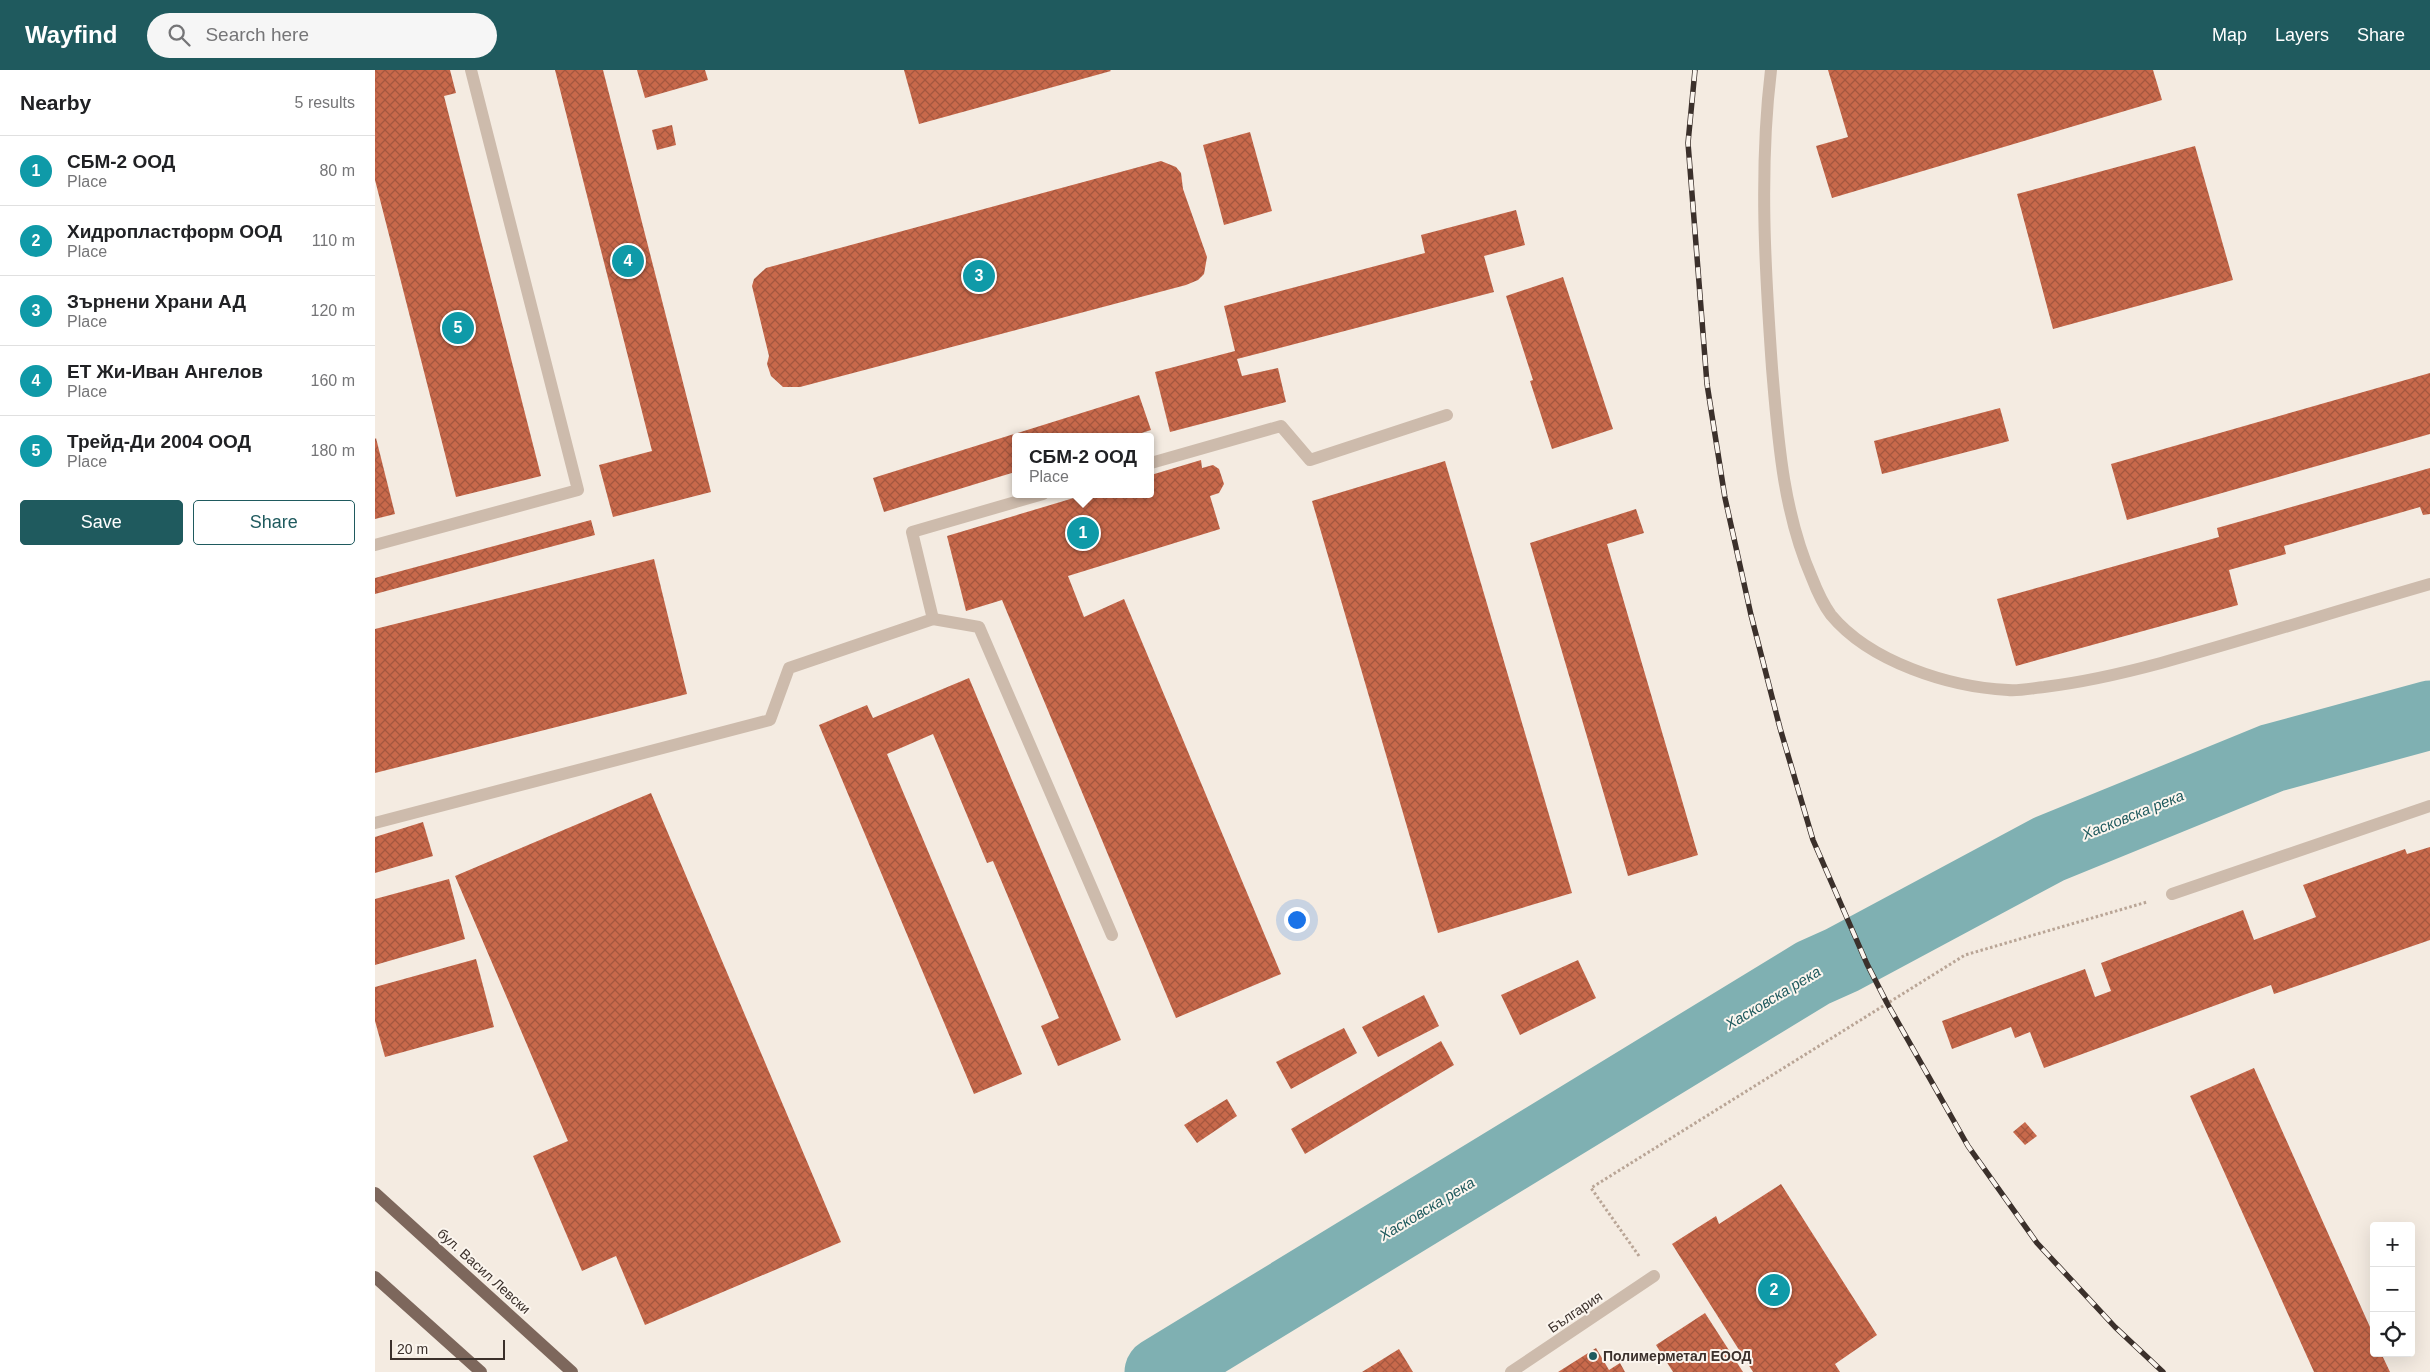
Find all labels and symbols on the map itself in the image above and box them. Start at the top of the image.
pin: 4 [612,242,644,280]
pin: 3 [963,257,995,295]
pin: 5 [442,309,474,347]
pin: 1 [1067,514,1099,552]
water label: Хасковска река [2079,786,2186,843]
your location [1284,907,1310,933]
water label: Хасковска река [1721,962,1823,1033]
water label: Хасковска река [1375,1173,1477,1244]
street label: бул. Васил Левски [434,1225,534,1317]
pin: 2 [1758,1271,1790,1309]
street label: България [1545,1288,1605,1336]
scale bar [390,1337,505,1360]
place label: Полимерметал ЕООД [1603,1348,1752,1364]
marker: Полимерметал ЕООД [1587,1350,1599,1362]

